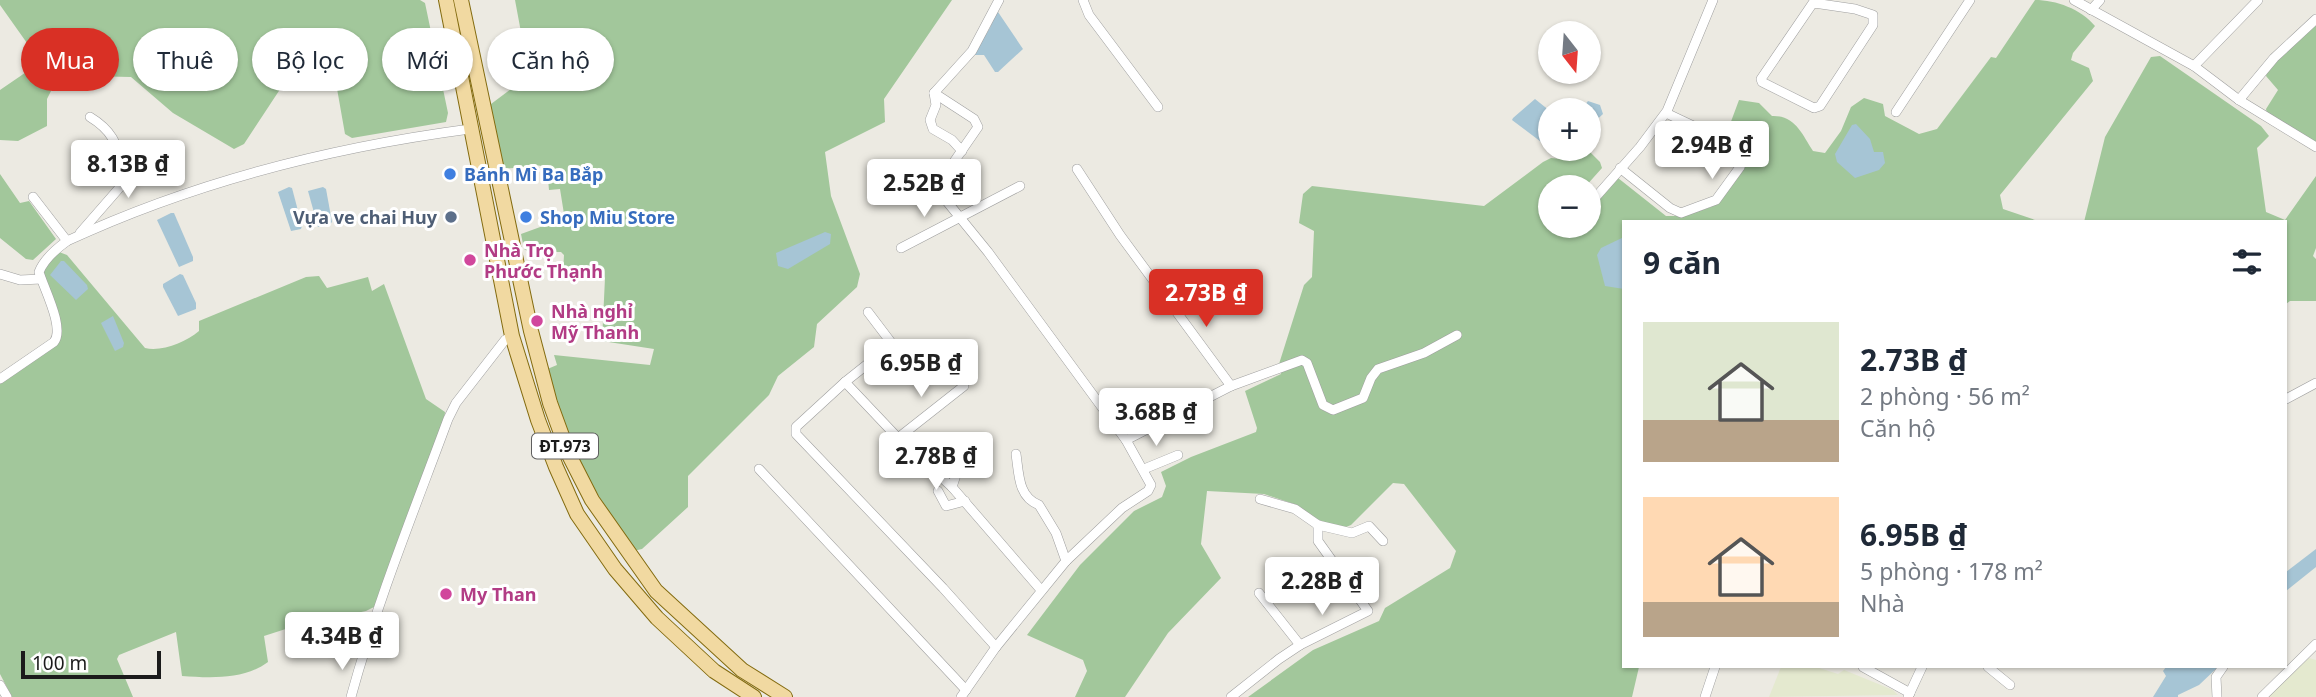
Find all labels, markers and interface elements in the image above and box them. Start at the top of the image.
north arrow [1538,21,1601,84]
map controls [1538,21,1601,238]
chip: Mua [21,28,119,91]
chip: Thuê [133,28,238,91]
chip: Bộ lọc [252,28,368,91]
chip: Mới [382,28,473,91]
chip: Căn hộ [487,28,614,91]
button: + [1538,98,1601,161]
pin: 2.94B ₫ [1647,122,1777,181]
text: 2.94B ₫ [1671,128,1753,160]
pin: 8.13B ₫ [63,140,193,200]
text: 8.13B ₫ [87,147,169,179]
pin: 2.52B ₫ [859,160,989,219]
place label: Bánh Mì Ba Bắp [464,162,603,186]
marker: Bánh Mì Ba Bắp [442,166,458,182]
text: 2.52B ₫ [883,166,965,198]
button: − [1538,175,1601,238]
place label: Vựa ve chai Huy [293,205,438,229]
place label: Shop Miu Store [540,205,675,229]
marker: Vựa ve chai Huy [443,209,459,225]
marker: Shop Miu Store [518,209,534,225]
place label: Nhà Trọ Phước Thạnh [484,238,603,283]
text: 9 căn [1643,242,1721,283]
icon: filters [2228,243,2266,281]
marker: Nhà Trọ Phước Thạnh [462,252,478,268]
pin: 2.73B ₫ [1141,270,1271,329]
text: 2.73B ₫ [1165,276,1247,308]
place label: Nhà nghỉ Mỹ Thanh [551,299,639,344]
marker: Nhà nghỉ Mỹ Thanh [529,313,545,329]
text: 2.73B ₫ [1860,339,1967,380]
pin: 6.95B ₫ [856,340,986,399]
text: 6.95B ₫ [880,346,962,378]
icon: home [1699,350,1783,434]
text: 2 phòng · 56 m² [1860,380,2030,412]
pin: 3.68B ₫ [1091,388,1221,448]
text: 3.68B ₫ [1115,395,1197,427]
text: Căn hộ [1860,412,1936,444]
pin: 2.78B ₫ [871,433,1001,492]
road number: ĐT.973 [532,434,598,458]
text: 2.78B ₫ [895,439,977,471]
text: 6.95B ₫ [1860,514,1967,555]
icon: home [1699,525,1783,609]
text: 5 phòng · 178 m² [1860,555,2043,587]
pin: 2.28B ₫ [1257,558,1387,617]
text: 2.28B ₫ [1281,564,1363,596]
place label: My Than [460,582,537,606]
marker: My Than [438,586,454,602]
text: Nhà [1860,587,1905,619]
pin: 4.34B ₫ [277,612,407,672]
text: 4.34B ₫ [301,619,383,651]
scale bar [21,648,161,680]
text: 100 m [32,650,87,676]

